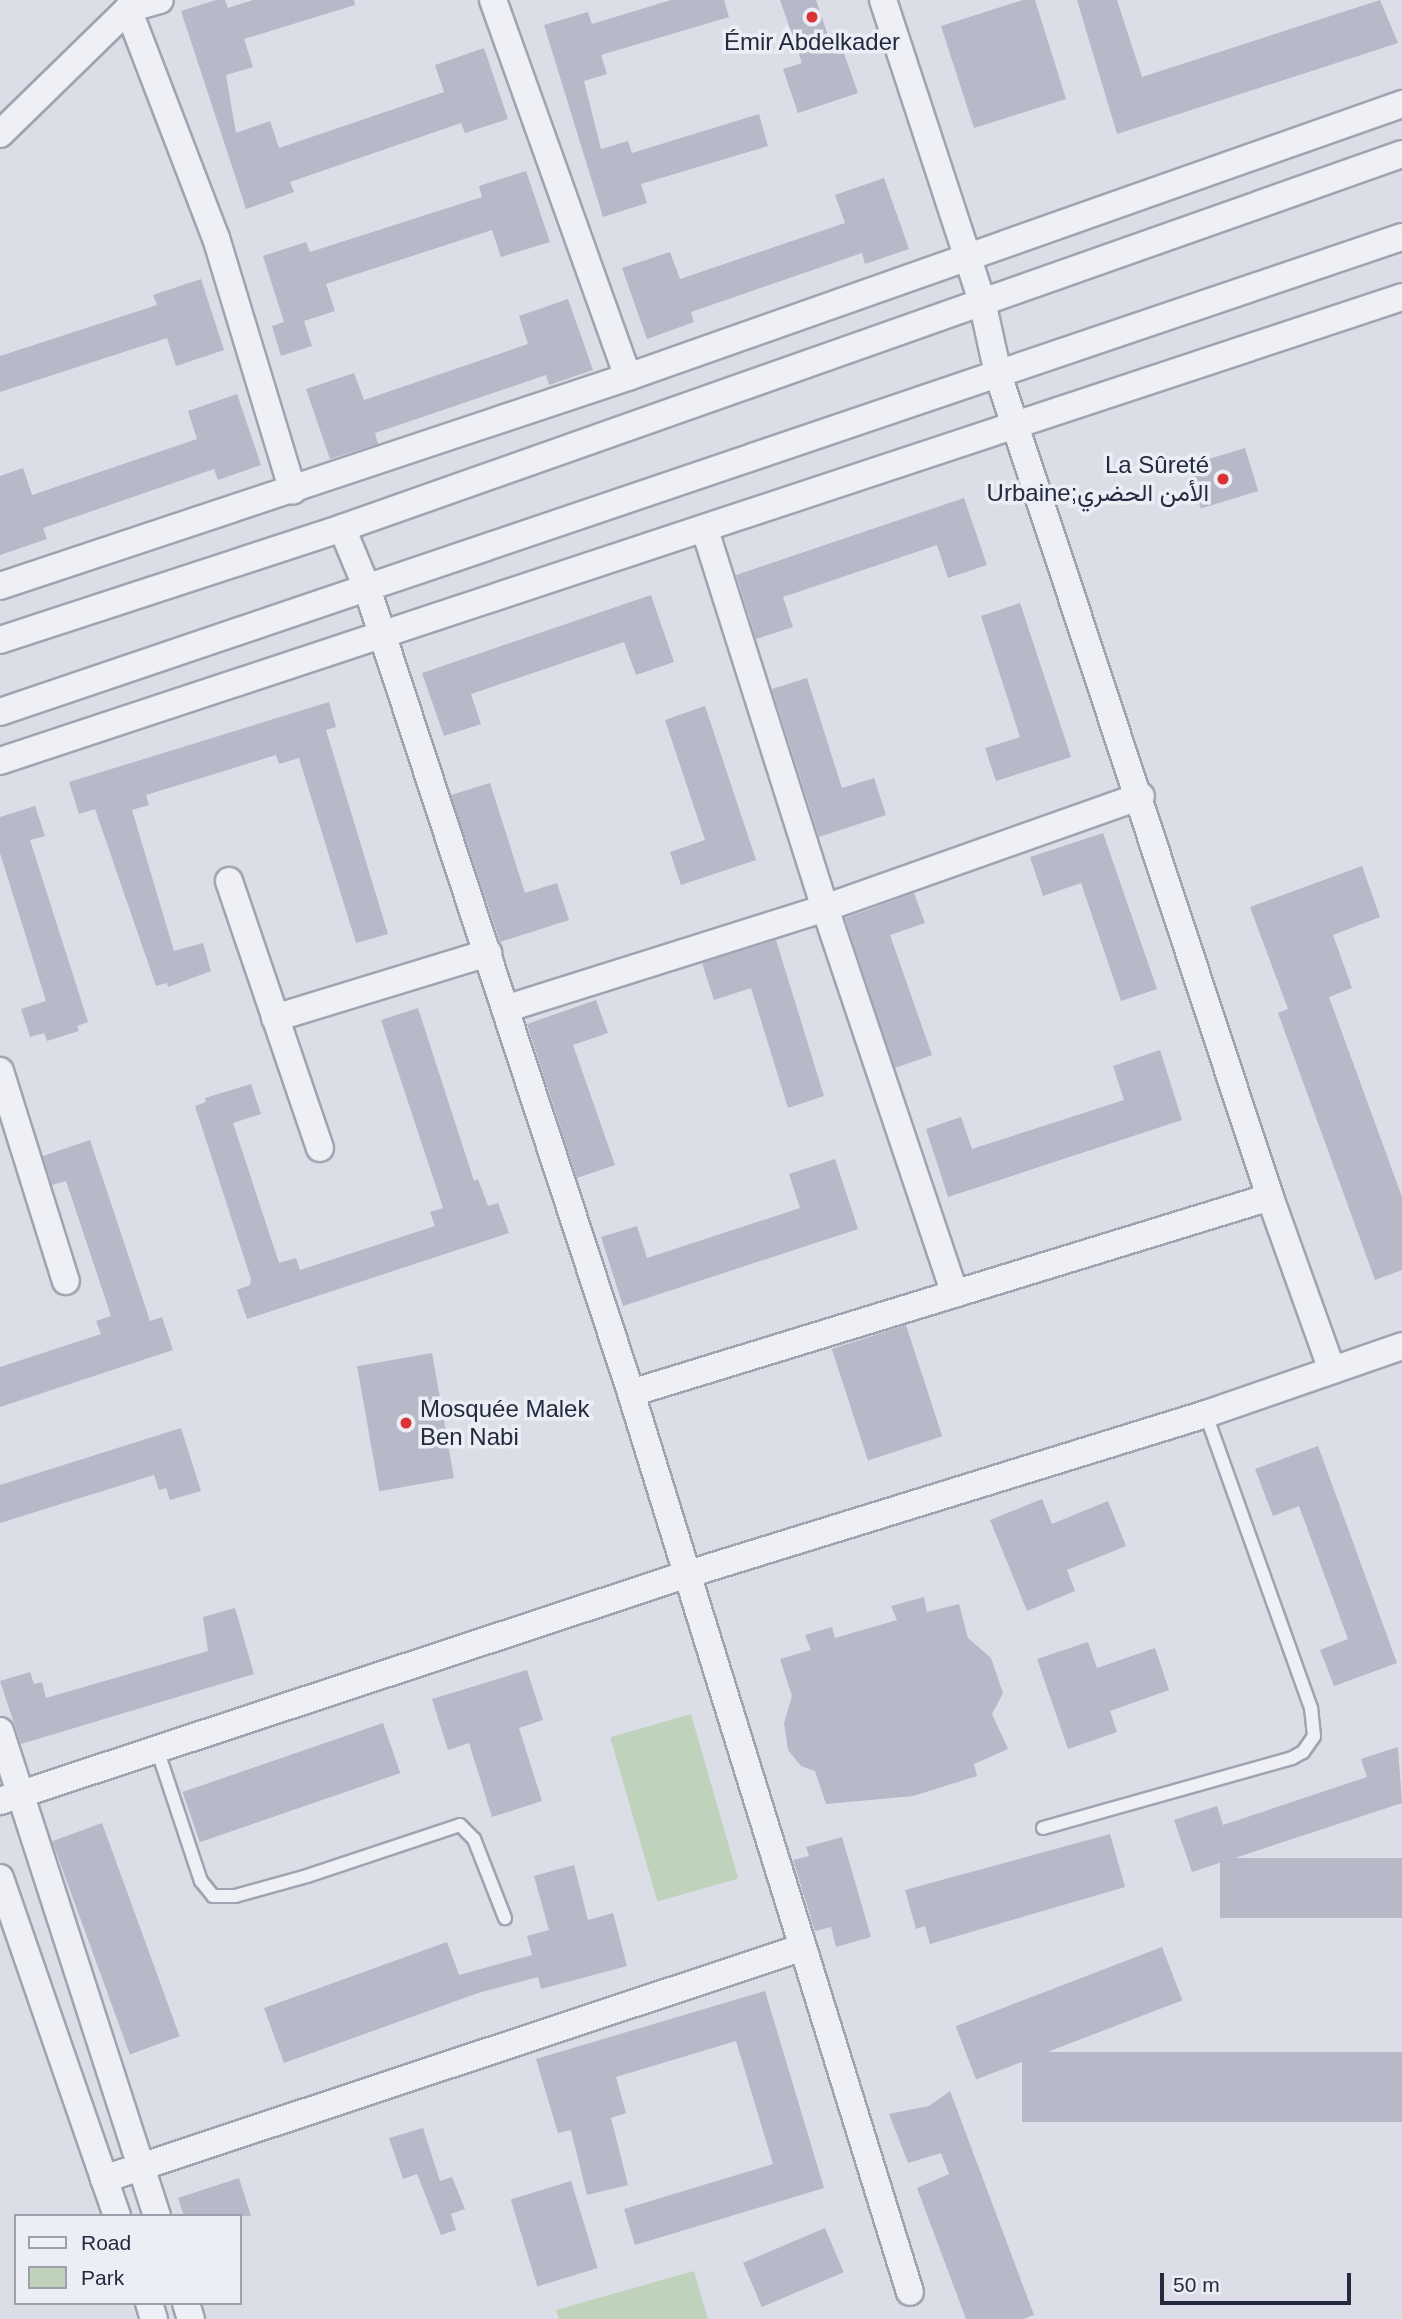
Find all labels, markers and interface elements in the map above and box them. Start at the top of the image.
marker: Émir Abdelkader [804,9,820,25]
place label: Émir Abdelkader [723,28,901,56]
place label: La Sûreté Urbaine;الأمن الحضري [987,451,1209,507]
marker: La Sûreté Urbaine;الأمن الحضري [1215,471,1231,487]
place label: Mosquée Malek Ben Nabi [420,1395,589,1451]
marker: Mosquée Malek Ben Nabi [398,1415,414,1431]
legend [14,2214,242,2305]
text: Road [81,2231,131,2254]
scale bar [1164,2260,1355,2304]
text: Park [81,2266,124,2289]
text: 50 m [1173,2273,1220,2296]

